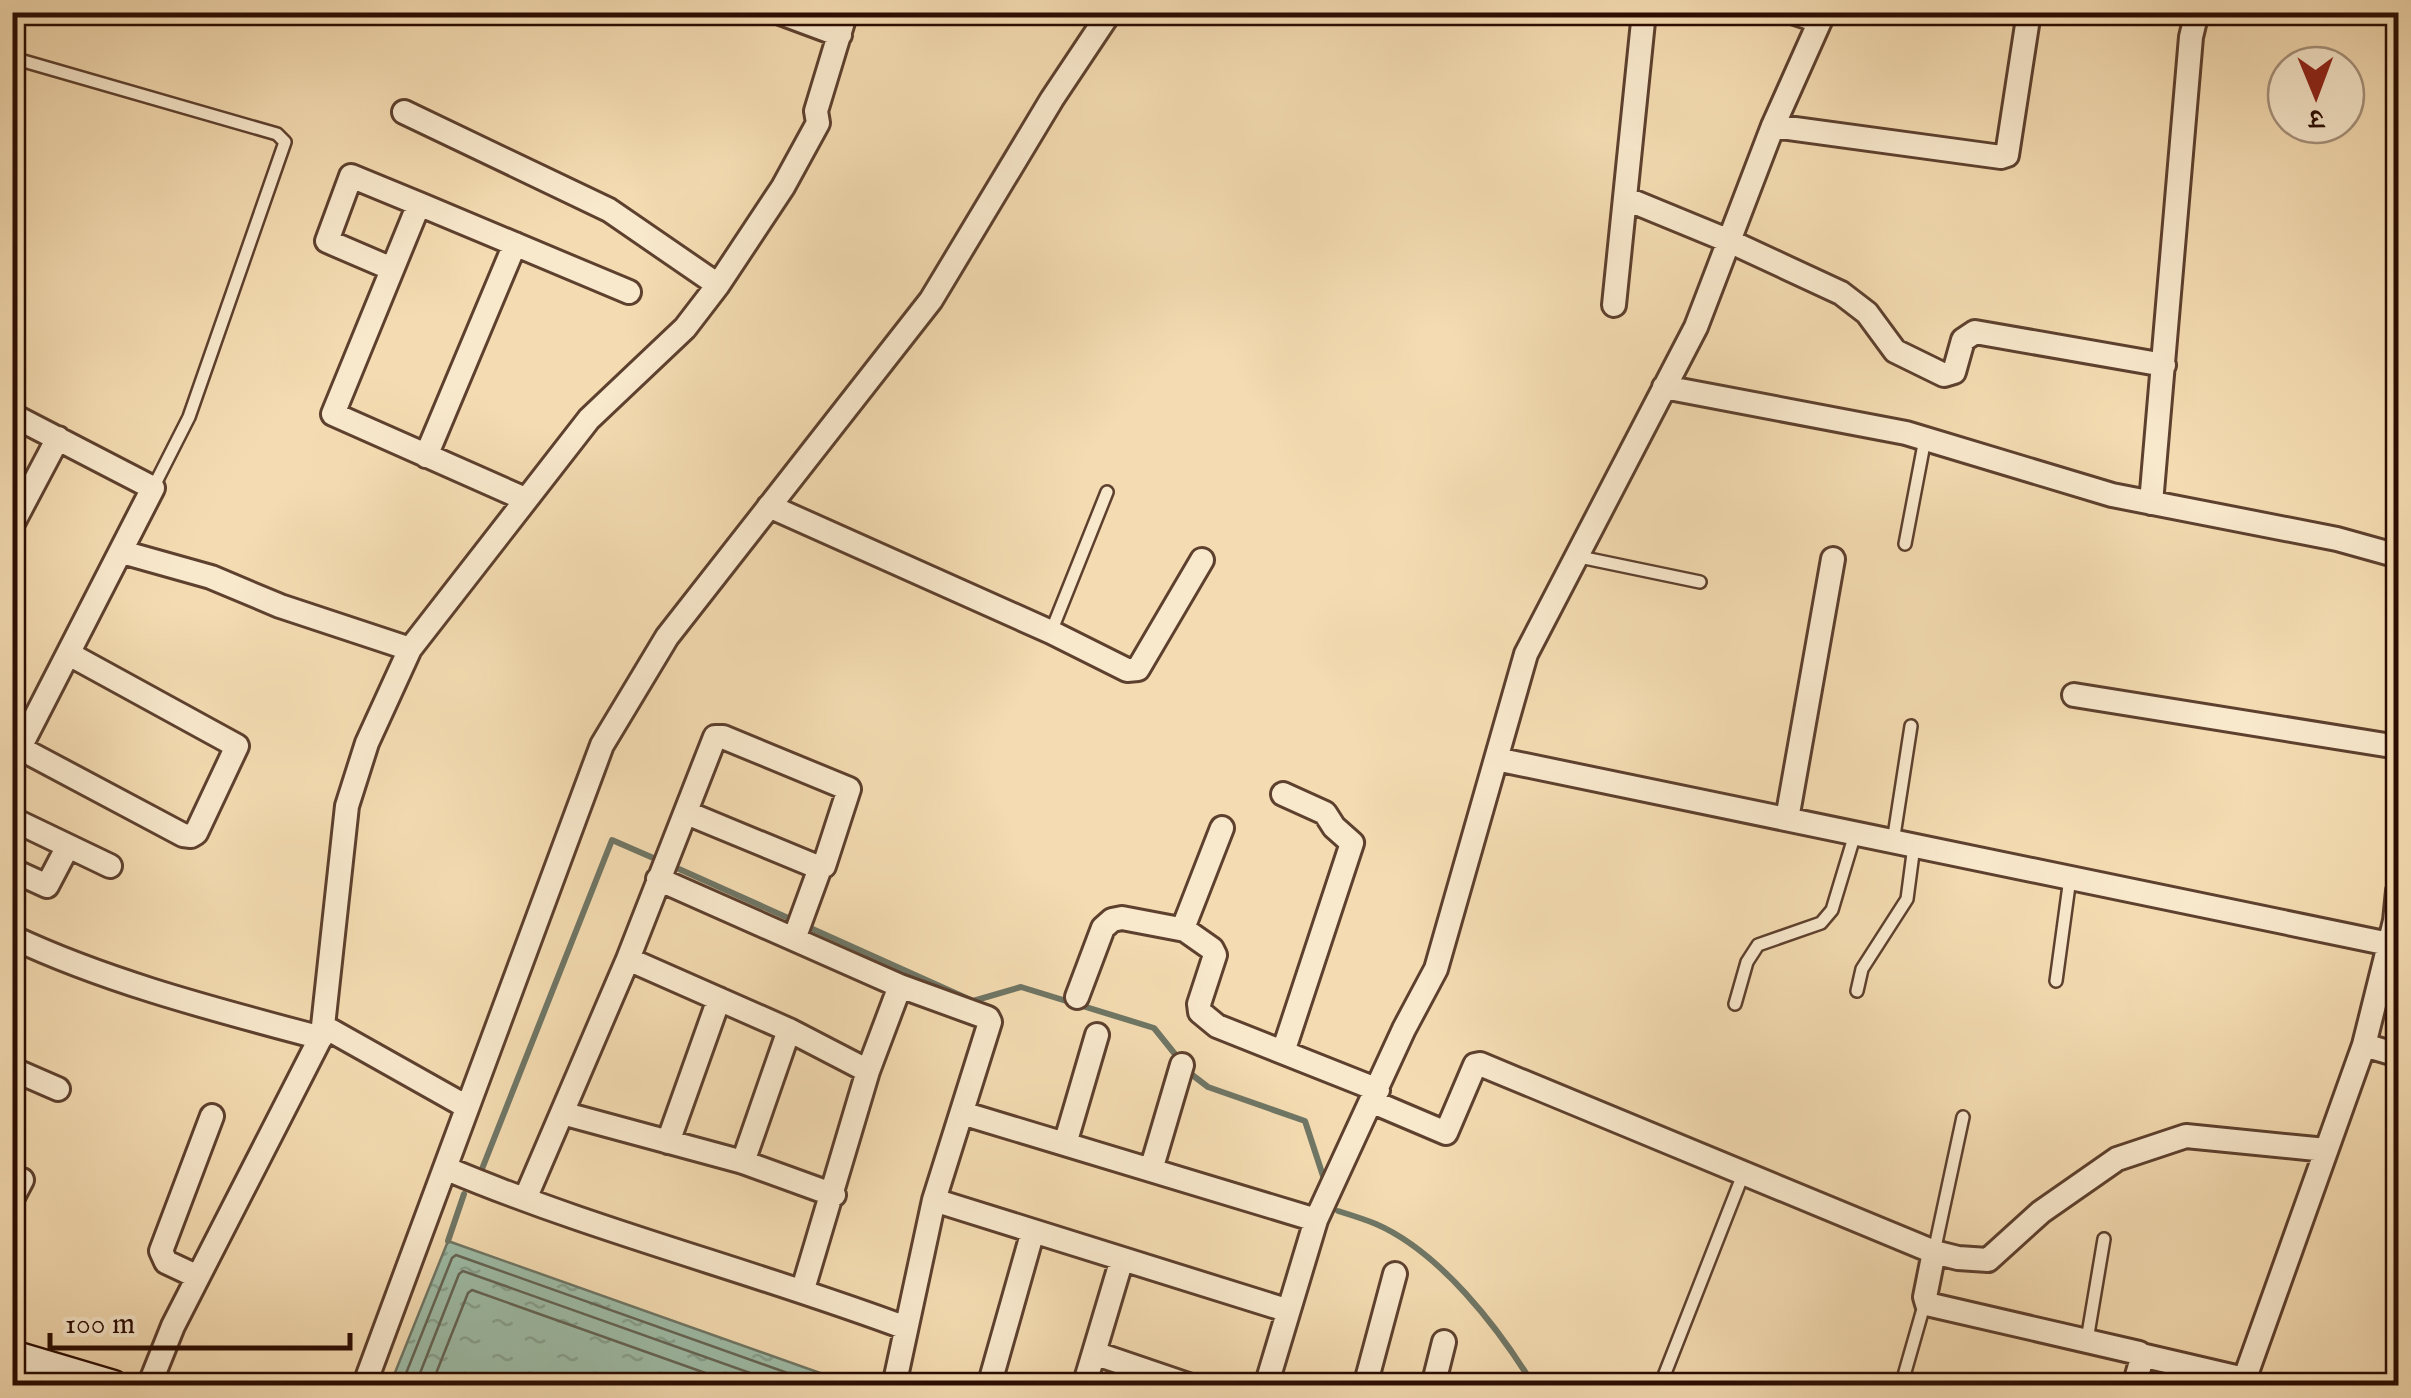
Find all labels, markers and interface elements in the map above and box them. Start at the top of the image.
north arrow [2266,45,2366,145]
text: उ [2307,100,2326,135]
scale bar [50,1288,350,1350]
text: 100 m [65,1306,135,1344]

